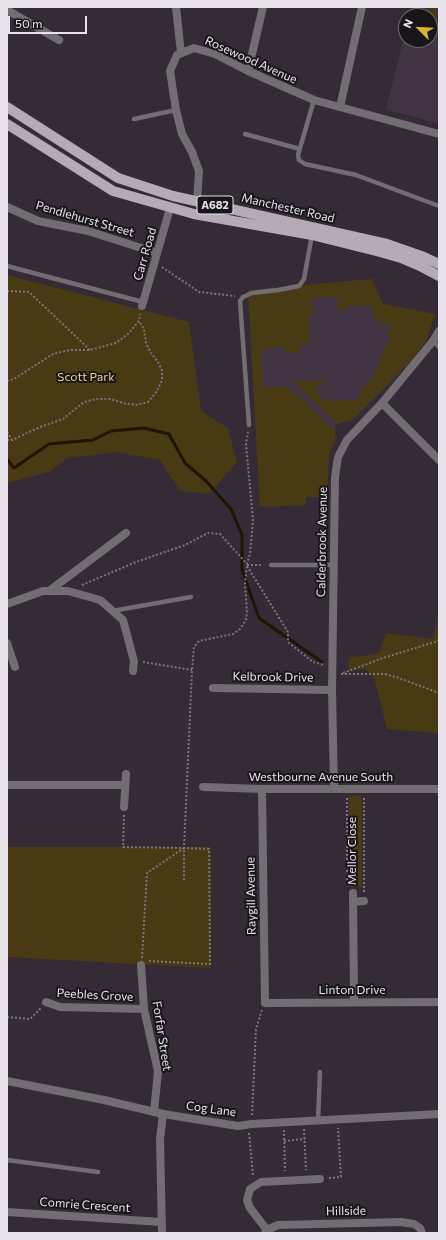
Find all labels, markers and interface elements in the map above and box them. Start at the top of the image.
scale bar [10,8,89,34]
north arrow [398,8,438,48]
text: 50 m [15,16,43,30]
text: N [400,17,415,30]
street label: Rosewood Avenue [203,33,299,87]
street label: Manchester Road [240,190,336,226]
road number: A682 [197,196,233,214]
street label: Pendlehurst Street [34,198,136,240]
street label: Carr Road [131,226,159,282]
park label: Scott Park [57,370,115,384]
street label: Calderbrook Avenue [314,487,330,597]
street label: Kelbrook Drive [232,669,314,685]
street label: Westbourne Avenue South [249,770,393,784]
street label: Mellor Close [345,817,359,885]
street label: Raygill Avenue [243,857,259,935]
street label: Linton Drive [319,983,385,997]
street label: Peebles Grove [56,986,134,1004]
street label: Forfar Street [149,1000,175,1072]
street label: Cog Lane [185,1098,237,1120]
street label: Comrie Crescent [39,1195,131,1215]
street label: Hillside [326,1203,366,1219]

